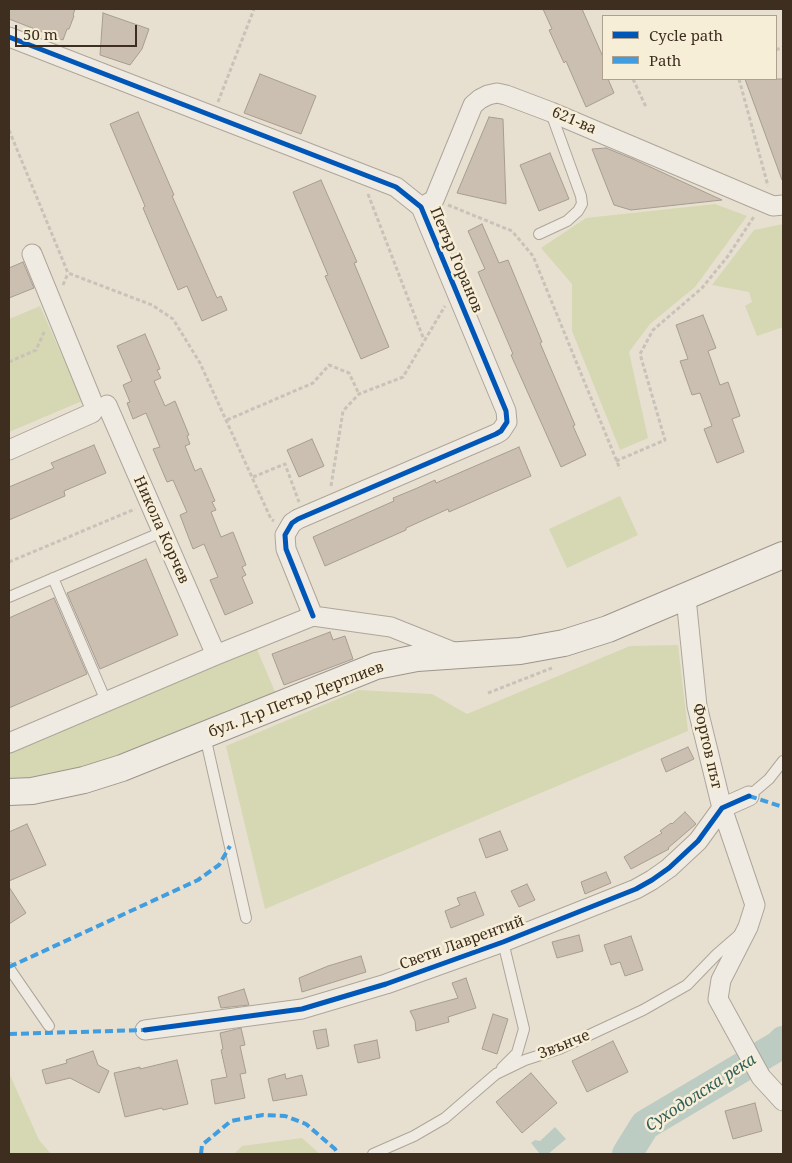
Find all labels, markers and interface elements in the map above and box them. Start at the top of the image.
scale bar [18,15,140,47]
legend [602,15,777,80]
text: 50 m [23,24,58,44]
text: Cycle path [649,25,723,45]
text: Path [649,50,681,70]
street label: 621-ва [549,104,599,138]
street label: Петър Горанов [426,205,486,315]
street label: Никола Корчев [129,473,193,587]
street label: бул. Д-р Петър Дертлиев [206,658,386,742]
street label: Фортов път [688,702,726,790]
street label: Свети Лаврентий [397,912,527,974]
street label: Звънче [536,1027,592,1063]
water label: Суходолска река [642,1050,760,1136]

